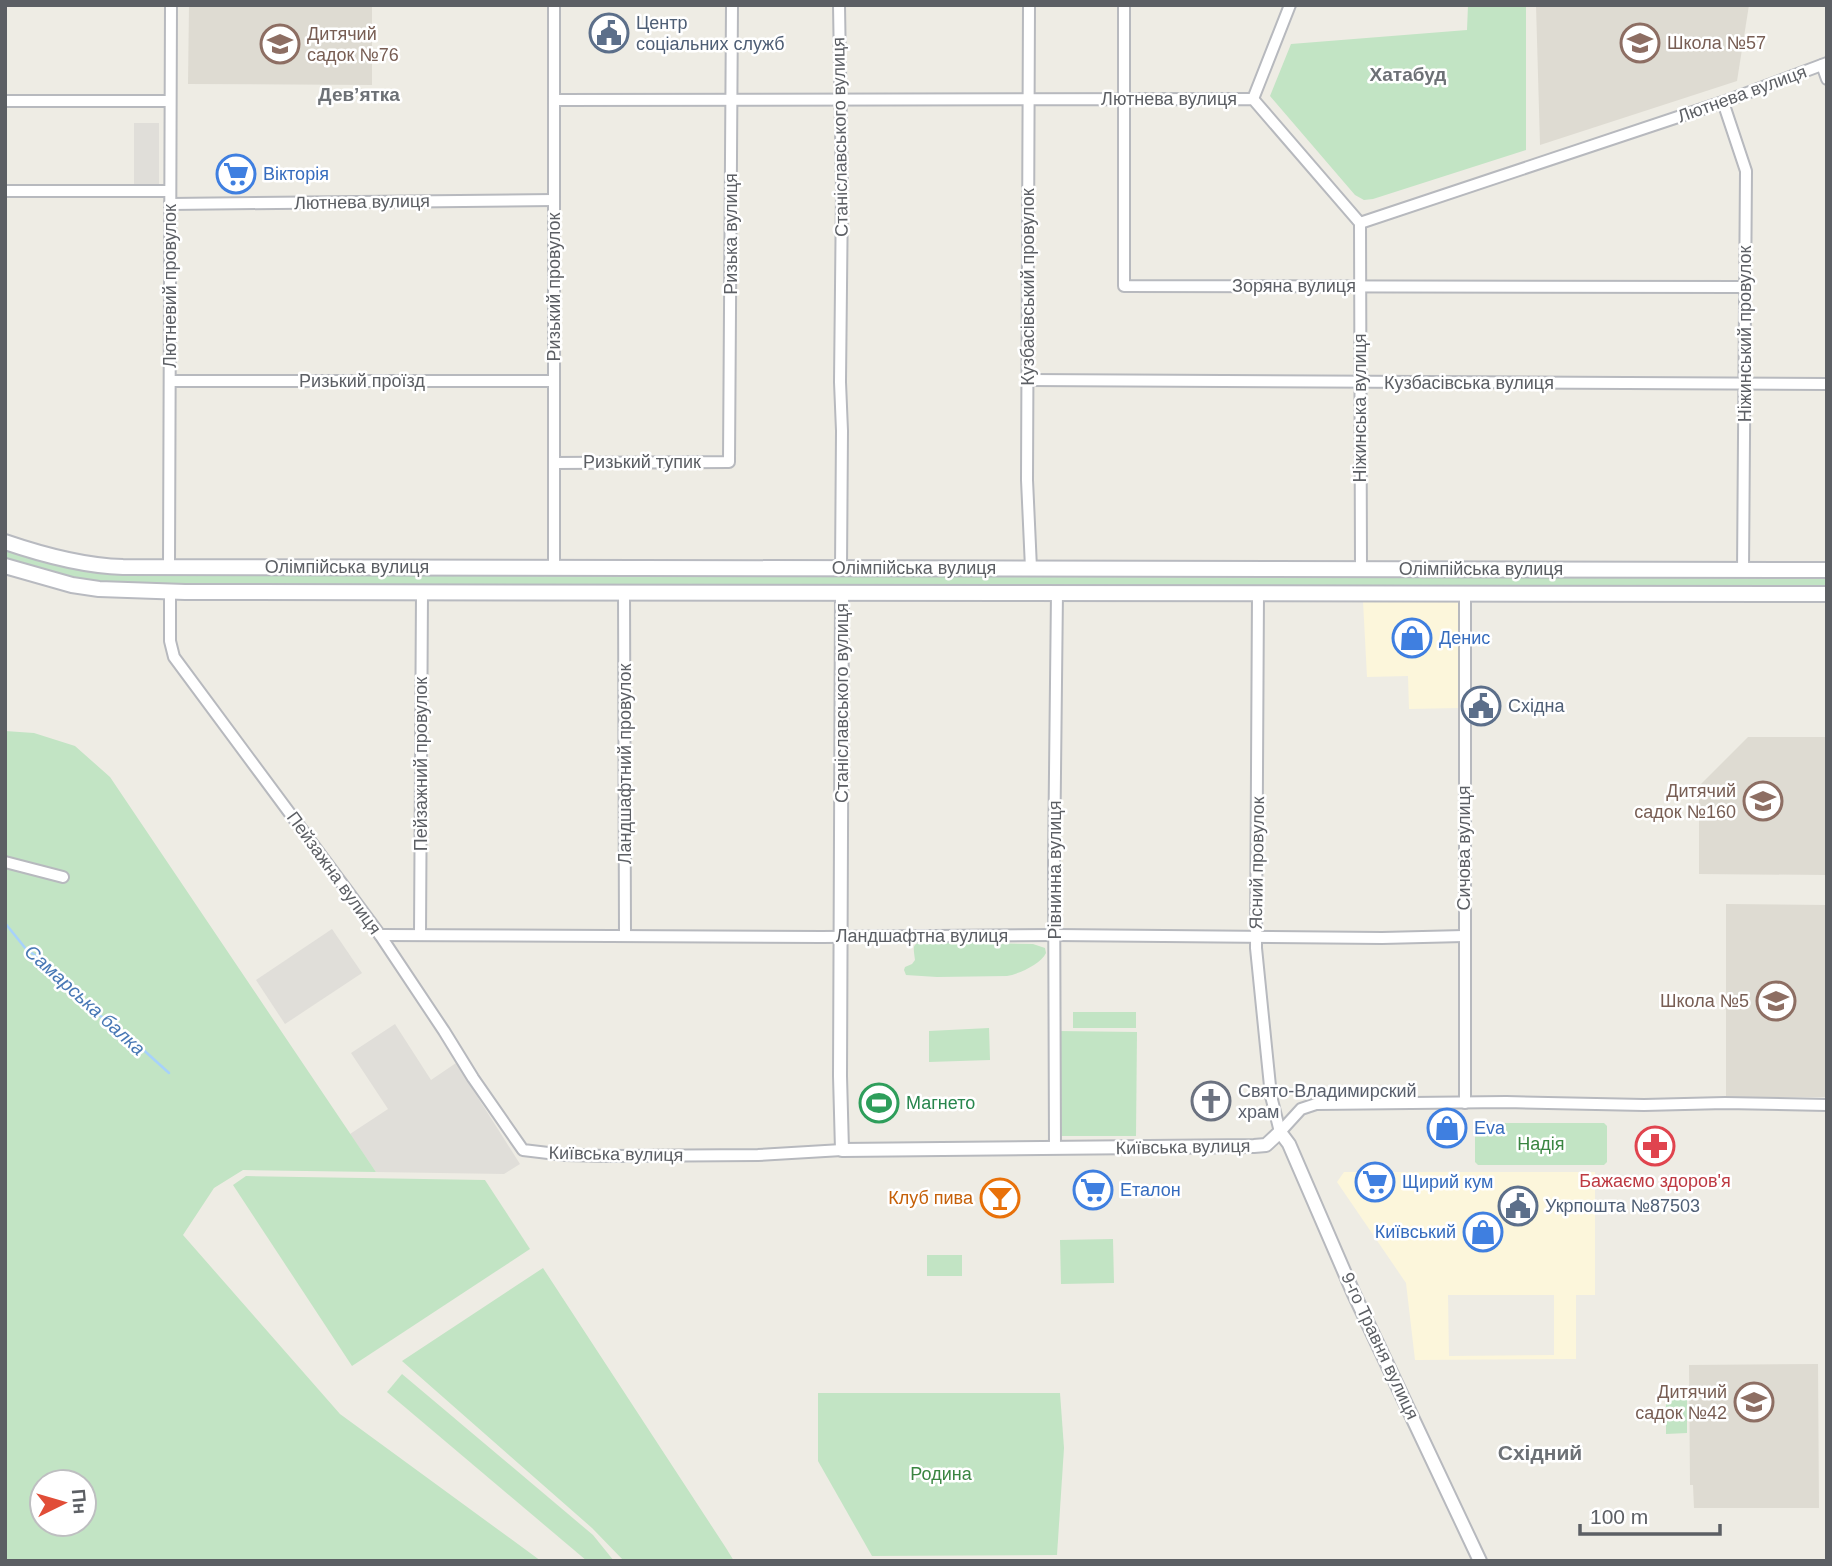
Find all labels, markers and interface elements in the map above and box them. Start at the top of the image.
public building icon: Центр соціальних служб [588,12,630,54]
place label: Центр соціальних служб [636,13,785,54]
school or university icon: Школа №57 [1619,22,1661,64]
school or university icon: Дитячий садок №76 [259,23,301,65]
place label: Дитячий садок №76 [307,24,399,65]
place label: Школа №57 [1667,33,1766,53]
street label: Станіславського вулиця [828,37,852,237]
street label: Лютнева вулиця [1675,61,1809,127]
district label: Хатабуд [1370,64,1446,85]
district label: Дев’ятка [318,84,400,105]
street label: Лютнева вулиця [1101,89,1237,109]
supermarket icon: Вікторія [215,153,257,195]
place label: Вікторія [263,164,329,184]
street label: Ризька вулиця [721,173,741,295]
street label: Кузбасівський провулок [1018,188,1038,386]
street label: Лютнева вулиця [294,191,430,213]
street label: Лютневий провулок [160,204,180,368]
street label: Ризький провулок [544,212,564,361]
street label: Ніжинський провулок [1735,246,1755,422]
street label: Зоряна вулиця [1232,276,1356,296]
street label: Ніжинська вулиця [1350,333,1370,483]
street label: Ризький проїзд [299,371,425,391]
street label: Кузбасівська вулиця [1384,373,1554,393]
street label: Ризький тупик [583,452,701,472]
street label: Олімпійська вулиця [265,557,429,577]
street label: Олімпійська вулиця [832,558,996,578]
street label: Олімпійська вулиця [1399,559,1563,579]
street label: Станіславського вулиця [832,603,852,803]
shop icon: Денис [1391,617,1433,659]
place label: Денис [1439,628,1490,648]
street label: Ландшафтний провулок [615,664,635,864]
street label: Пейзажний провулок [411,677,431,851]
public building icon: Східна [1460,685,1502,727]
place label: Східна [1508,696,1565,716]
school or university icon: Дитячий садок №160 [1742,780,1784,822]
place label: Дитячий садок №160 [1634,781,1736,822]
street label: Сичова вулиця [1454,785,1474,911]
street label: Ясний провулок [1246,796,1268,930]
street label: Рівнинна вулиця [1045,801,1065,939]
street label: Пейзажна вулиця [283,808,385,938]
street label: Ландшафтна вулиця [836,926,1008,946]
water label: Самарська балка [21,941,149,1059]
school or university icon: Школа №5 [1755,980,1797,1022]
place label: Школа №5 [1660,991,1749,1011]
church icon: Свято-Владимирский храм [1190,1080,1232,1122]
place label: Свято-Владимирский храм [1238,1081,1417,1122]
sports icon: Магнето [858,1082,900,1124]
place label: Магнето [906,1093,975,1113]
shop icon: Eva [1426,1107,1468,1149]
place label: Eva [1474,1118,1506,1138]
pharmacy icon: Бажаємо здоров'я [1634,1125,1676,1167]
park label: Надія [1517,1134,1565,1154]
street label: Київська вулиця [1115,1136,1251,1158]
street label: Київська вулиця [548,1143,684,1165]
supermarket icon: Щирий кум [1354,1161,1396,1203]
supermarket icon: Еталон [1072,1169,1114,1211]
place label: Бажаємо здоров'я [1579,1171,1731,1191]
place label: Щирий кум [1402,1172,1493,1192]
bar icon: Клуб пива [979,1177,1021,1219]
place label: Еталон [1120,1180,1181,1200]
public building icon: Укрпошта №87503 [1497,1185,1539,1227]
place label: Клуб пива [888,1188,974,1208]
place label: Укрпошта №87503 [1545,1196,1700,1216]
shop icon: Київський [1462,1211,1504,1253]
place label: Київський [1375,1222,1456,1242]
street label: 9-го Травня вулиця [1337,1269,1423,1423]
school or university icon: Дитячий садок №42 [1733,1381,1775,1423]
place label: Дитячий садок №42 [1635,1382,1727,1423]
district label: Східний [1498,1441,1582,1464]
park label: Родина [910,1464,973,1484]
north arrow [28,1468,98,1538]
text: Пн [68,1488,91,1515]
scale bar [1580,1492,1720,1536]
text: 100 m [1590,1505,1648,1528]

